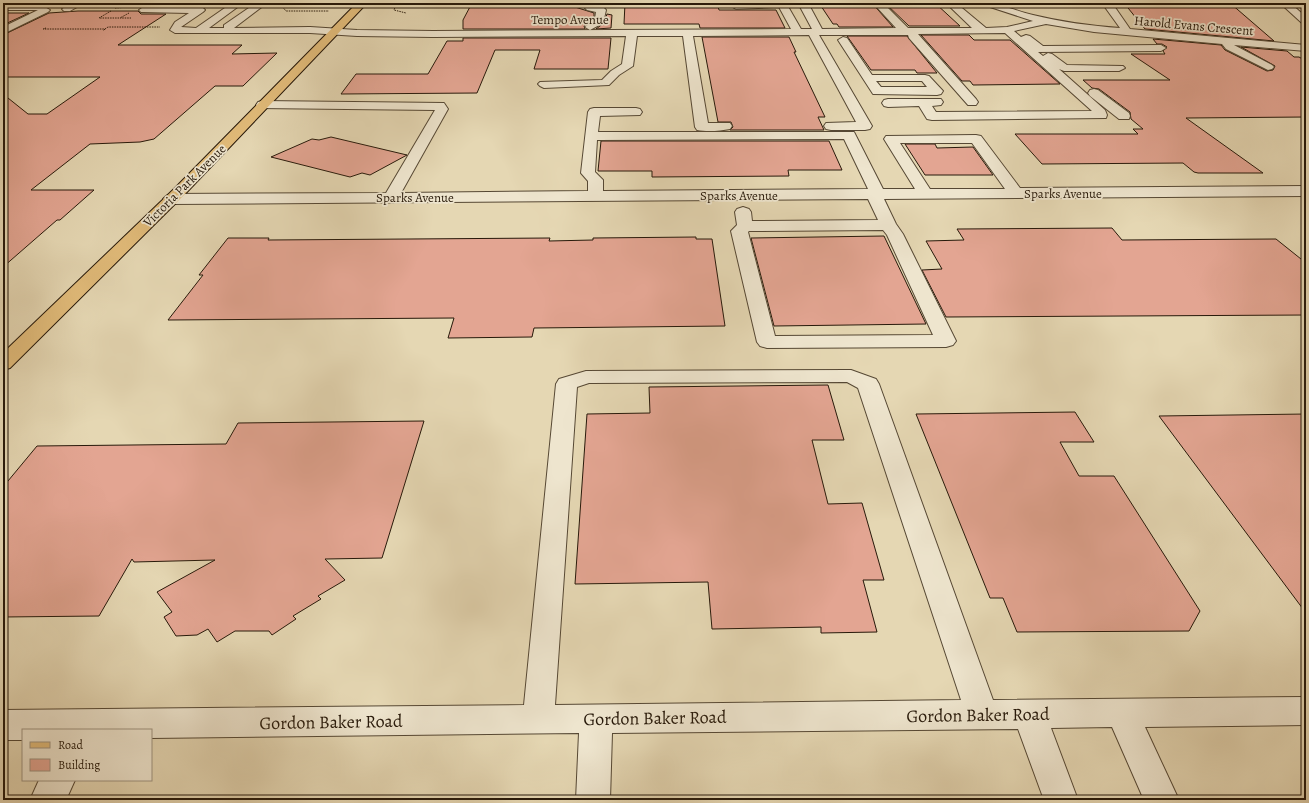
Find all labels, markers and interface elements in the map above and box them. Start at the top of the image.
street label: Tempo Avenue [531,11,609,28]
street label: Harold Evans Crescent [1134,12,1255,39]
street label: Victoria Park Avenue [139,140,229,231]
street label: Sparks Avenue [1024,185,1102,202]
street label: Sparks Avenue [700,187,778,204]
street label: Sparks Avenue [376,189,454,206]
street label: Gordon Baker Road [906,702,1050,728]
street label: Gordon Baker Road [583,705,727,731]
street label: Gordon Baker Road [259,709,403,735]
legend [22,729,152,781]
text: Road [58,737,84,753]
text: Building [58,757,100,773]

